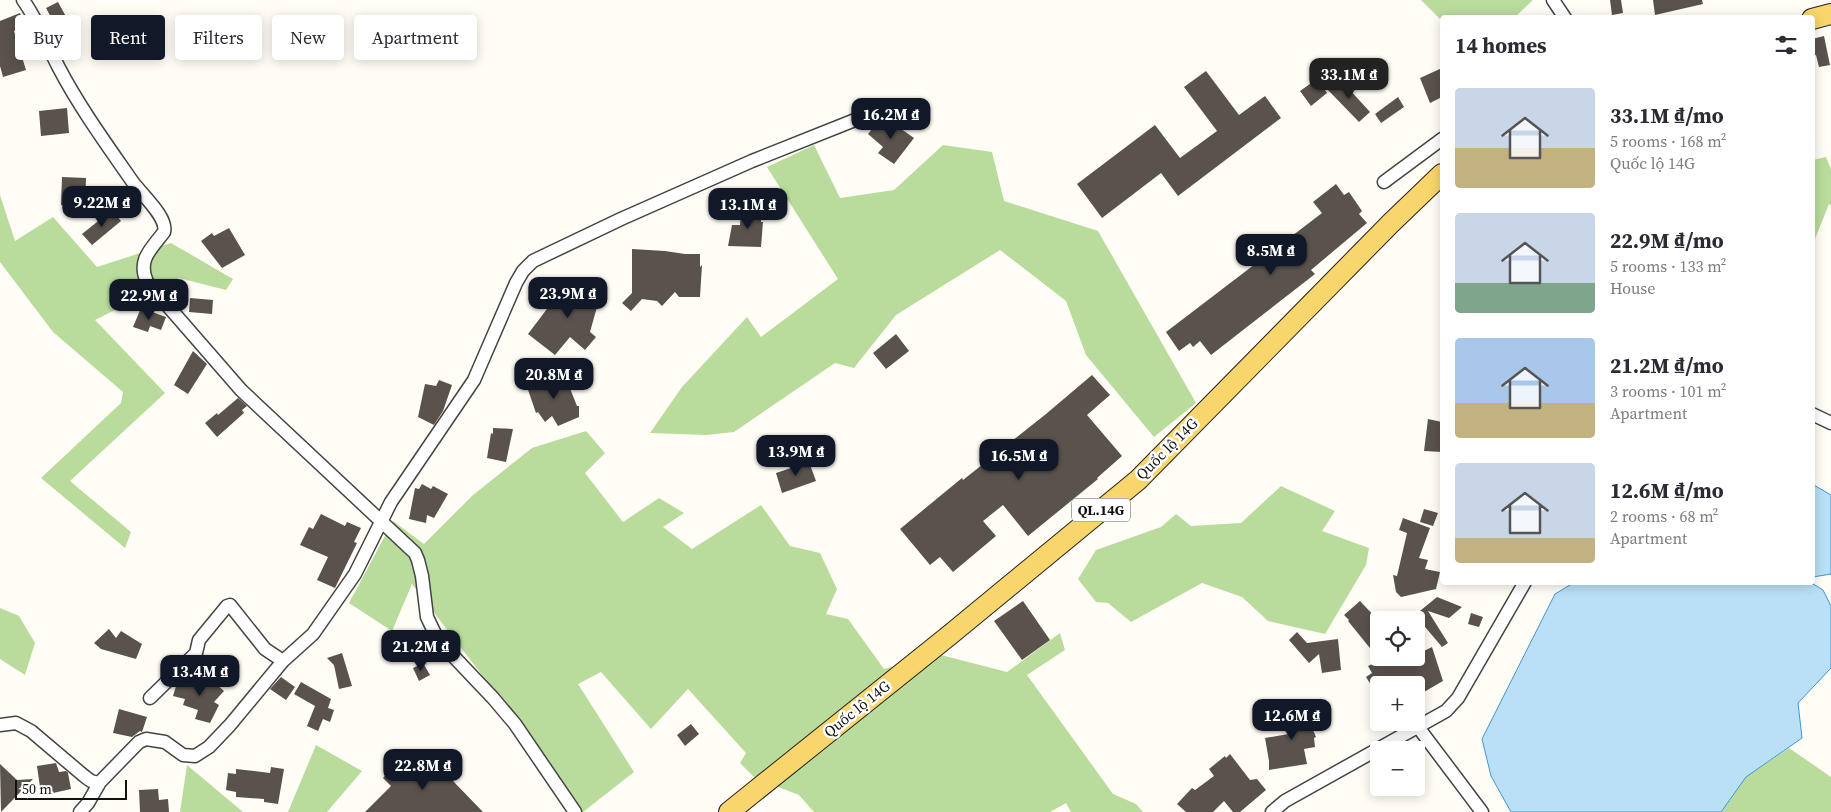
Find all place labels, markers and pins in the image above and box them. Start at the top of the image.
pin: 33.1M ₫ [1303,58,1395,100]
pin: 16.2M ₫ [845,98,937,140]
pin: 9.22M ₫ [56,186,148,228]
pin: 13.1M ₫ [702,188,794,230]
pin: 8.5M ₫ [1230,234,1312,276]
pin: 23.9M ₫ [522,276,614,319]
pin: 22.9M ₫ [103,278,195,321]
pin: 20.8M ₫ [508,358,600,400]
pin: 13.9M ₫ [750,434,842,477]
pin: 16.5M ₫ [973,438,1065,481]
pin: 21.2M ₫ [375,630,467,672]
pin: 13.4M ₫ [154,654,246,697]
pin: 12.6M ₫ [1246,698,1338,741]
pin: 22.8M ₫ [377,748,469,791]

